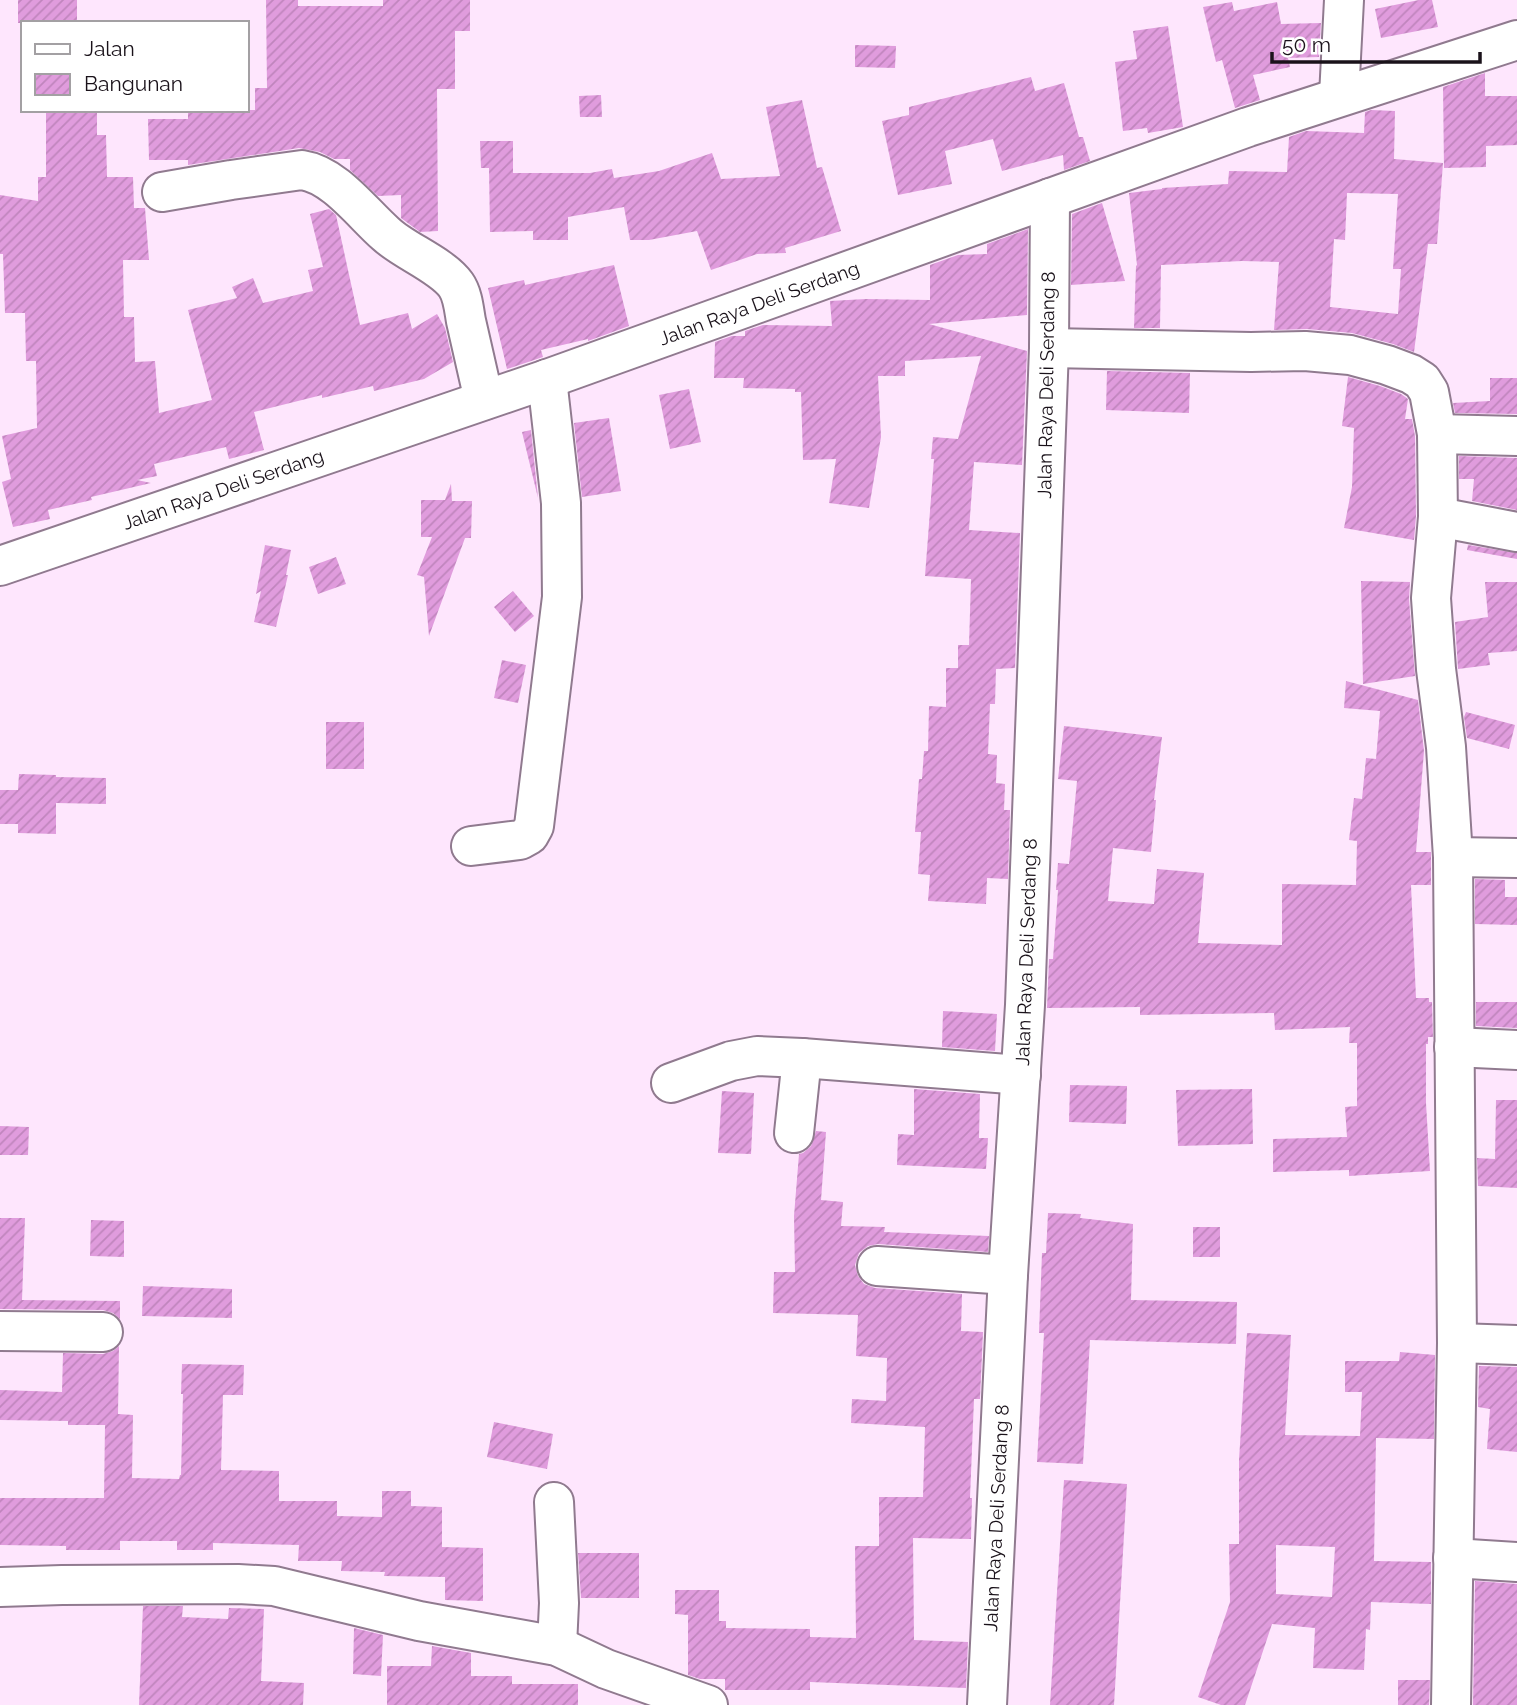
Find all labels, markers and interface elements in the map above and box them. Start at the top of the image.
legend [21,21,248,112]
scale bar [1272,21,1480,65]
text: 50 m [1282,32,1331,57]
text: Jalan [84,36,135,61]
text: Bangunan [84,71,183,96]
street label: Jalan Raya Deli Serdang [656,257,862,349]
street label: Jalan Raya Deli Serdang 8 [1033,271,1059,499]
street label: Jalan Raya Deli Serdang [120,444,326,534]
street label: Jalan Raya Deli Serdang 8 [1011,838,1041,1066]
street label: Jalan Raya Deli Serdang 8 [979,1404,1013,1632]

